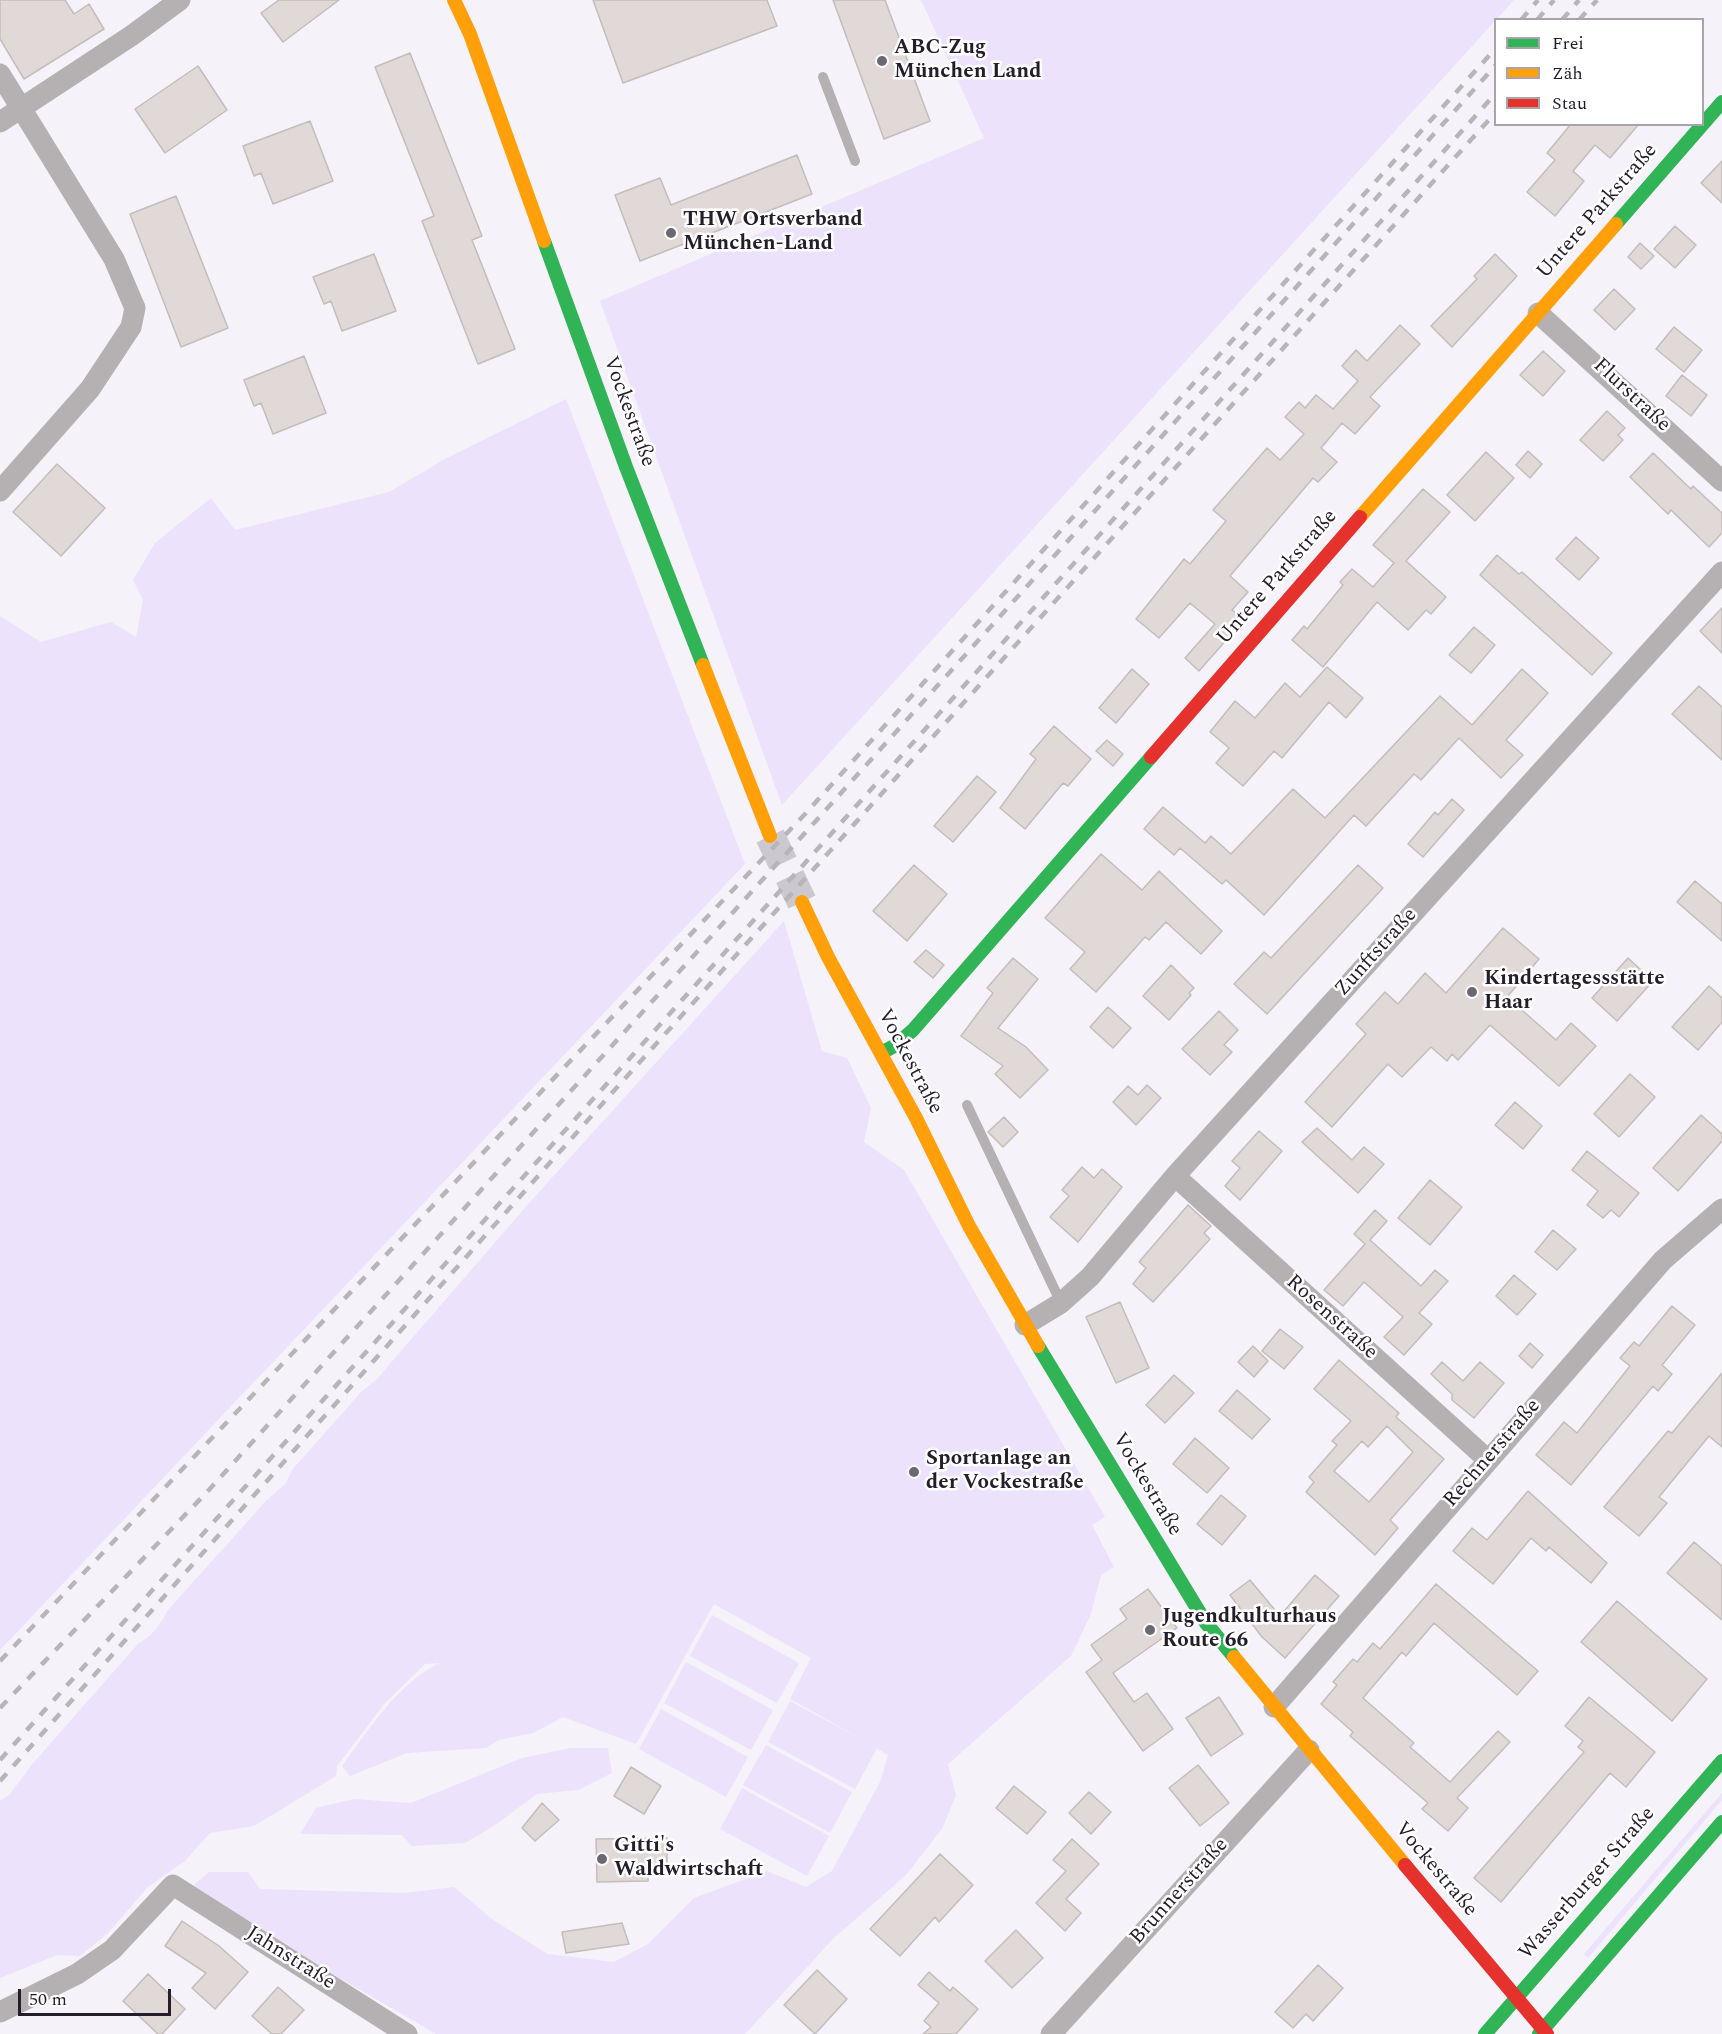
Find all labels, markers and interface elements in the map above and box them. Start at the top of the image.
legend [1494,18,1704,126]
text: Frei [1552,30,1584,57]
place label: ABC-Zug München Land [894,36,1042,86]
marker: ABC-Zug München Land [875,54,889,68]
text: Zäh [1552,60,1583,87]
text: Stau [1552,90,1587,117]
street label: Untere Parkstraße [1532,139,1664,285]
place label: THW Ortsverband München-Land [683,208,863,258]
marker: THW Ortsverband München-Land [664,226,678,240]
street label: Vockestraße [596,353,660,471]
street label: Flurstraße [1587,354,1675,438]
street label: Untere Parkstraße [1212,505,1344,651]
street label: Zunftstraße [1331,904,1423,1002]
place label: Kindertagessstätte Haar [1484,967,1665,1017]
marker: Kindertagessstätte Haar [1465,985,1479,999]
street label: Vockestraße [871,1005,947,1119]
street label: Rosenstraße [1280,1270,1382,1366]
street label: Rechnerstraße [1439,1395,1547,1513]
street label: Vockestraße [1105,1429,1187,1541]
place label: Sportanlage an der Vockestraße [926,1447,1084,1497]
marker: Sportanlage an der Vockestraße [907,1465,921,1479]
place label: Jugendkulturhaus Route 66 [1162,1605,1337,1655]
marker: Jugendkulturhaus Route 66 [1143,1623,1157,1637]
street label: Wasserburger Straße [1515,1802,1661,1966]
street label: Vockestraße [1388,1818,1482,1922]
street label: Brunnerstraße [1125,1833,1235,1951]
place label: Gitti's Waldwirtschaft [614,1834,763,1884]
marker: Gitti's Waldwirtschaft [595,1852,609,1866]
street label: Jahnstraße [241,1922,339,1996]
scale bar [21,1977,174,2015]
text: 50 m [29,1986,67,2013]

